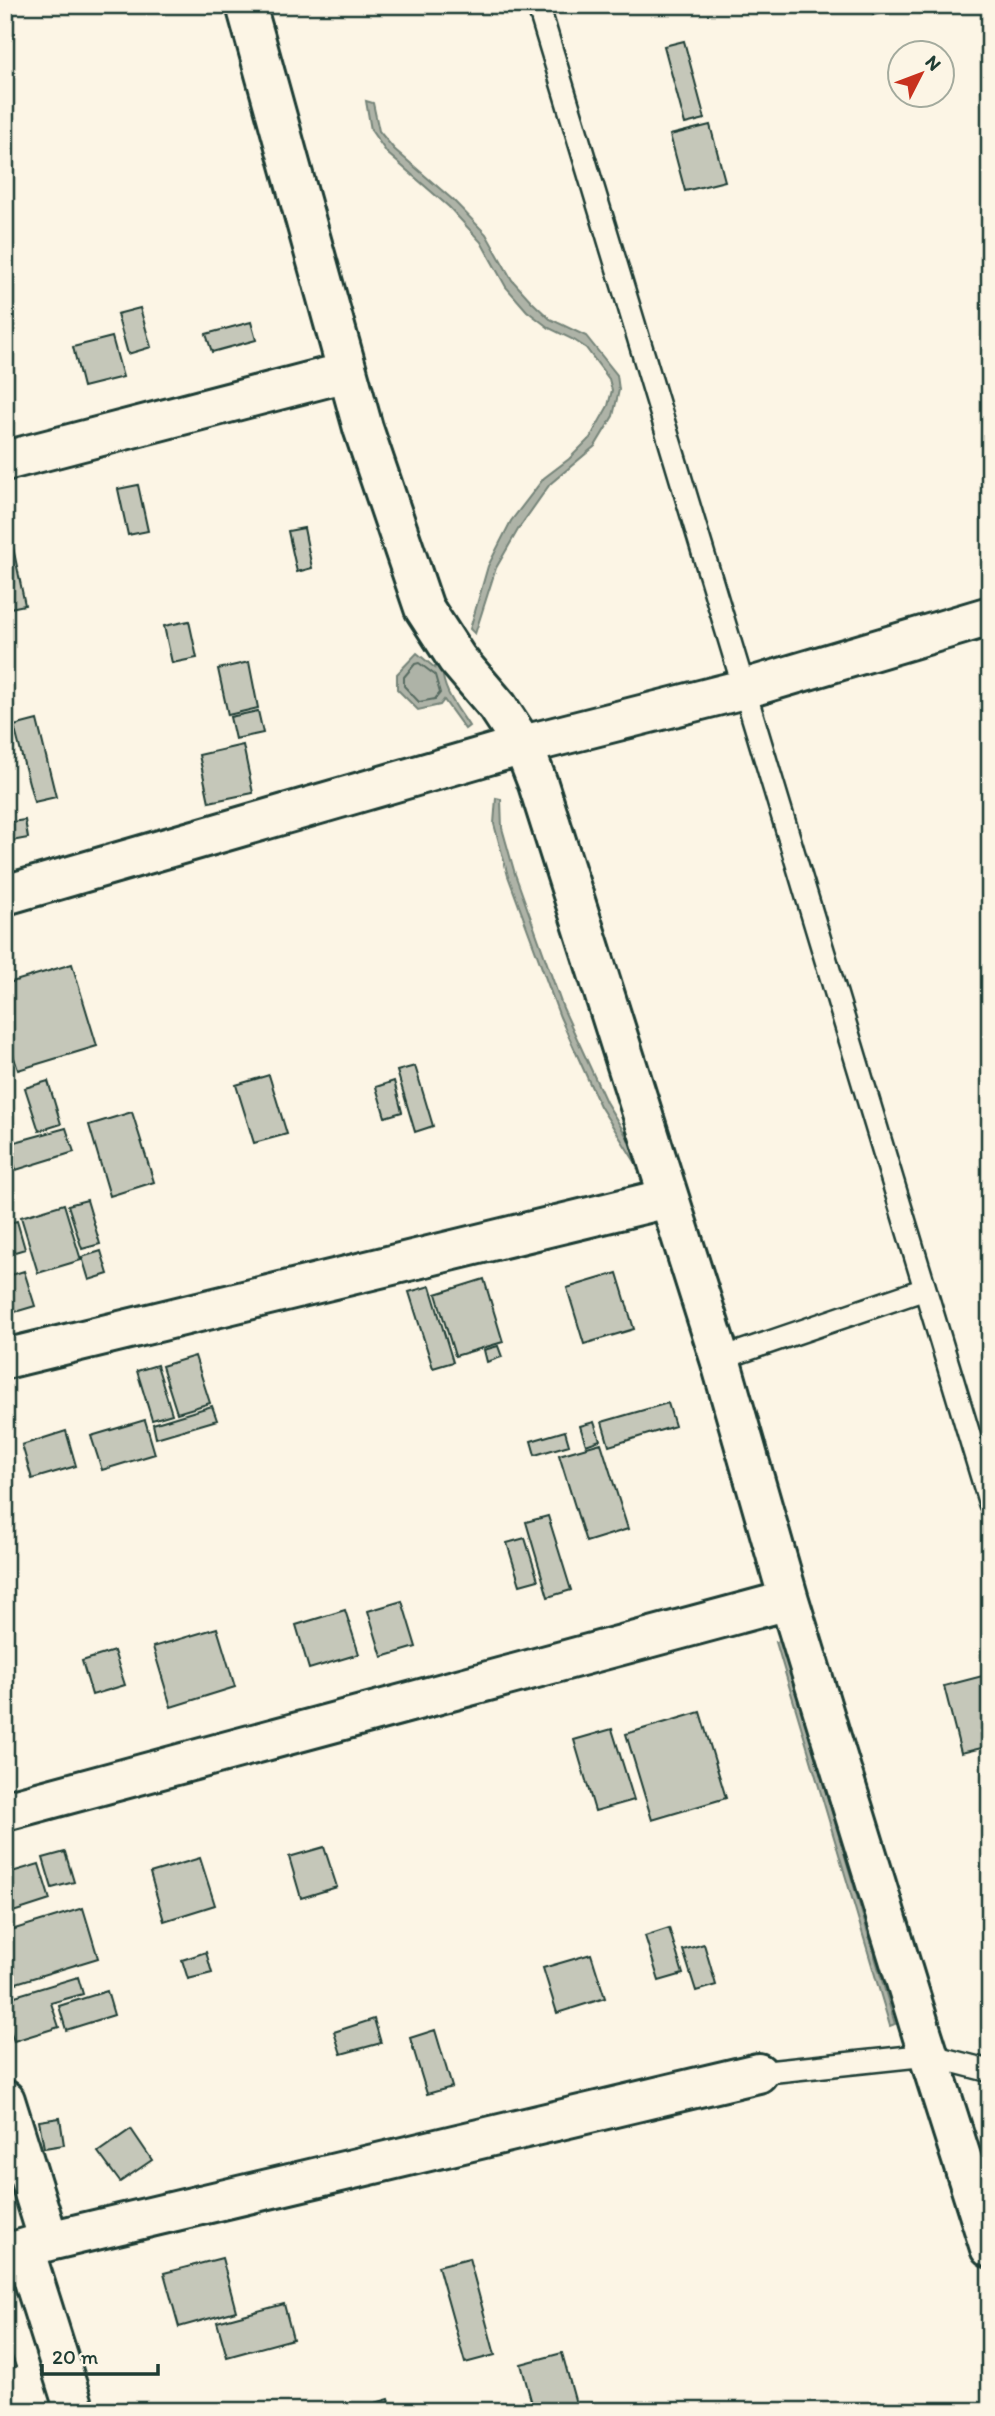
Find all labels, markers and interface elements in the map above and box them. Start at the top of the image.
north arrow [886,38,956,108]
text: N [920,50,946,75]
scale bar [42,2332,158,2376]
text: 20 m [52,2344,99,2369]

